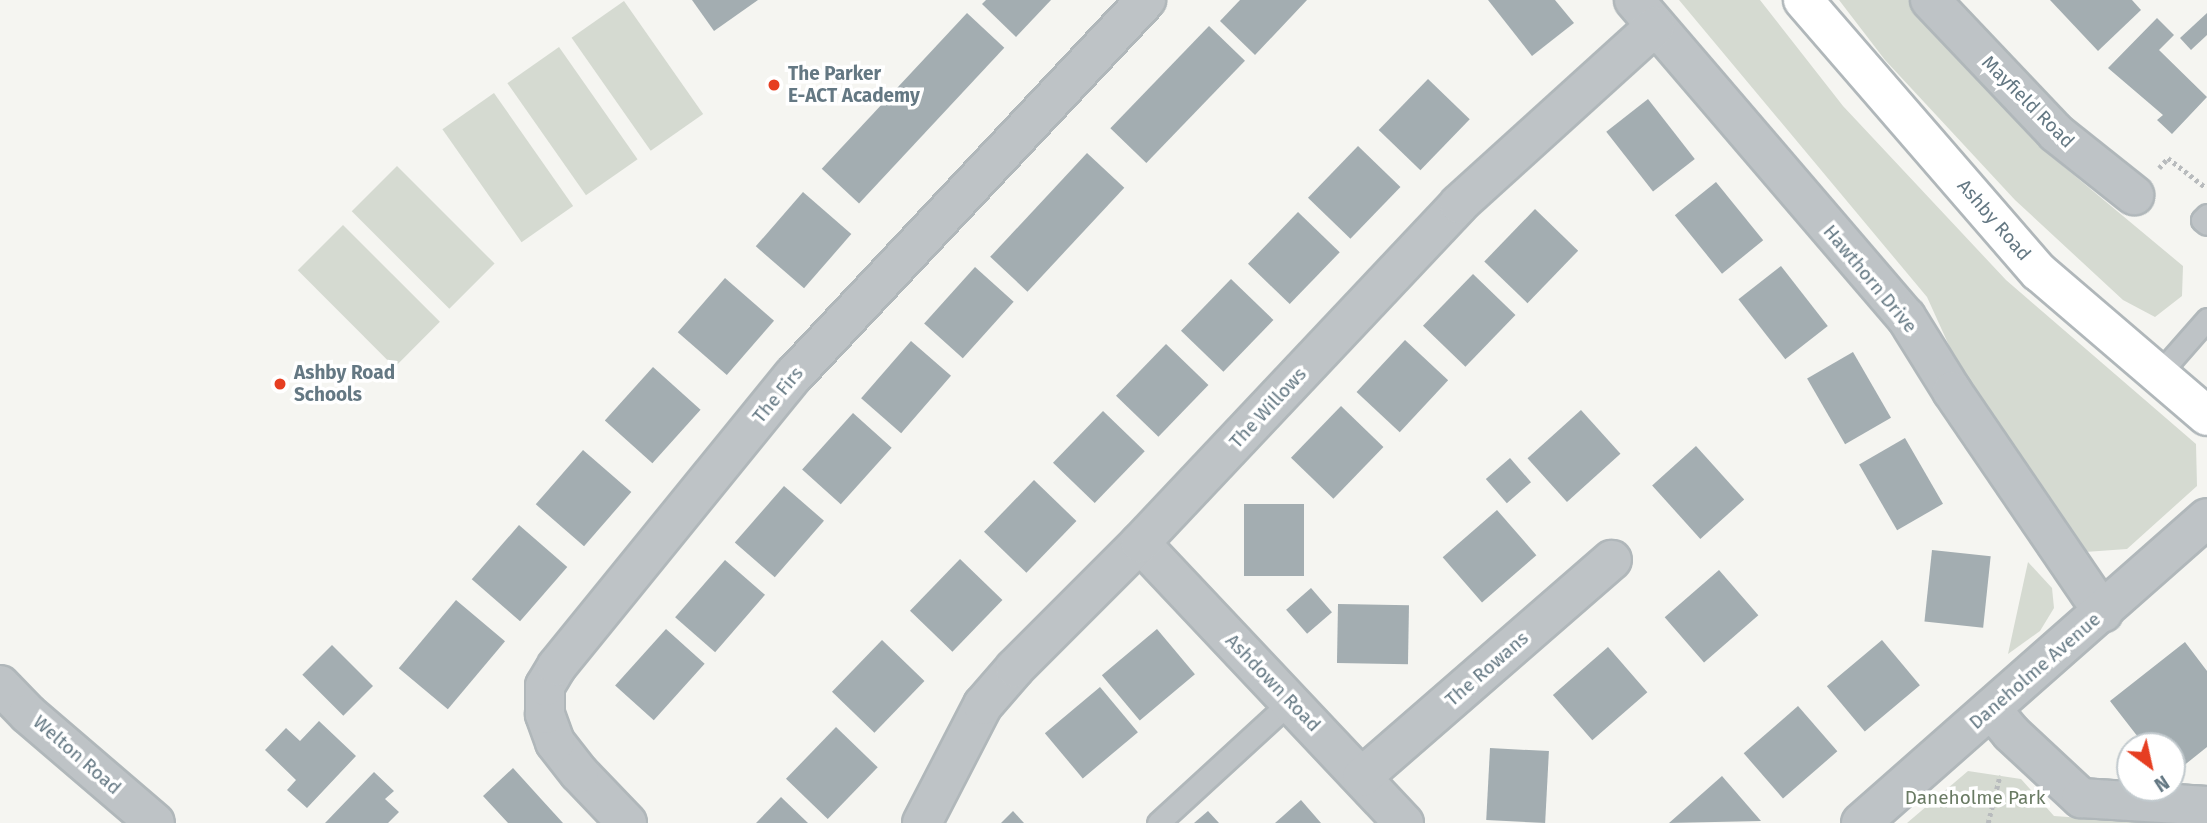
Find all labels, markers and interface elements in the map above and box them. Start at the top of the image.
street label: Mayfield Road [1977,51,2079,153]
place label: The Parker E-ACT Academy [788,63,920,107]
marker: The Parker E-ACT Academy [766,77,782,93]
street label: Ashby Road [1952,175,2036,265]
street label: Hawthorn Drive [1818,220,1922,338]
place label: Ashby Road Schools [294,362,395,406]
street label: The Firs [748,362,808,428]
street label: The Willows [1225,363,1311,453]
marker: Ashby Road Schools [272,376,288,392]
street label: Daneholme Avenue [1965,608,2105,734]
street label: The Rowans [1441,627,1533,711]
street label: Ashdown Road [1221,629,1325,737]
street label: Welton Road [28,711,126,799]
north arrow [2116,732,2186,802]
text: N [2150,770,2173,796]
park label: Daneholme Park [1905,787,2045,809]

